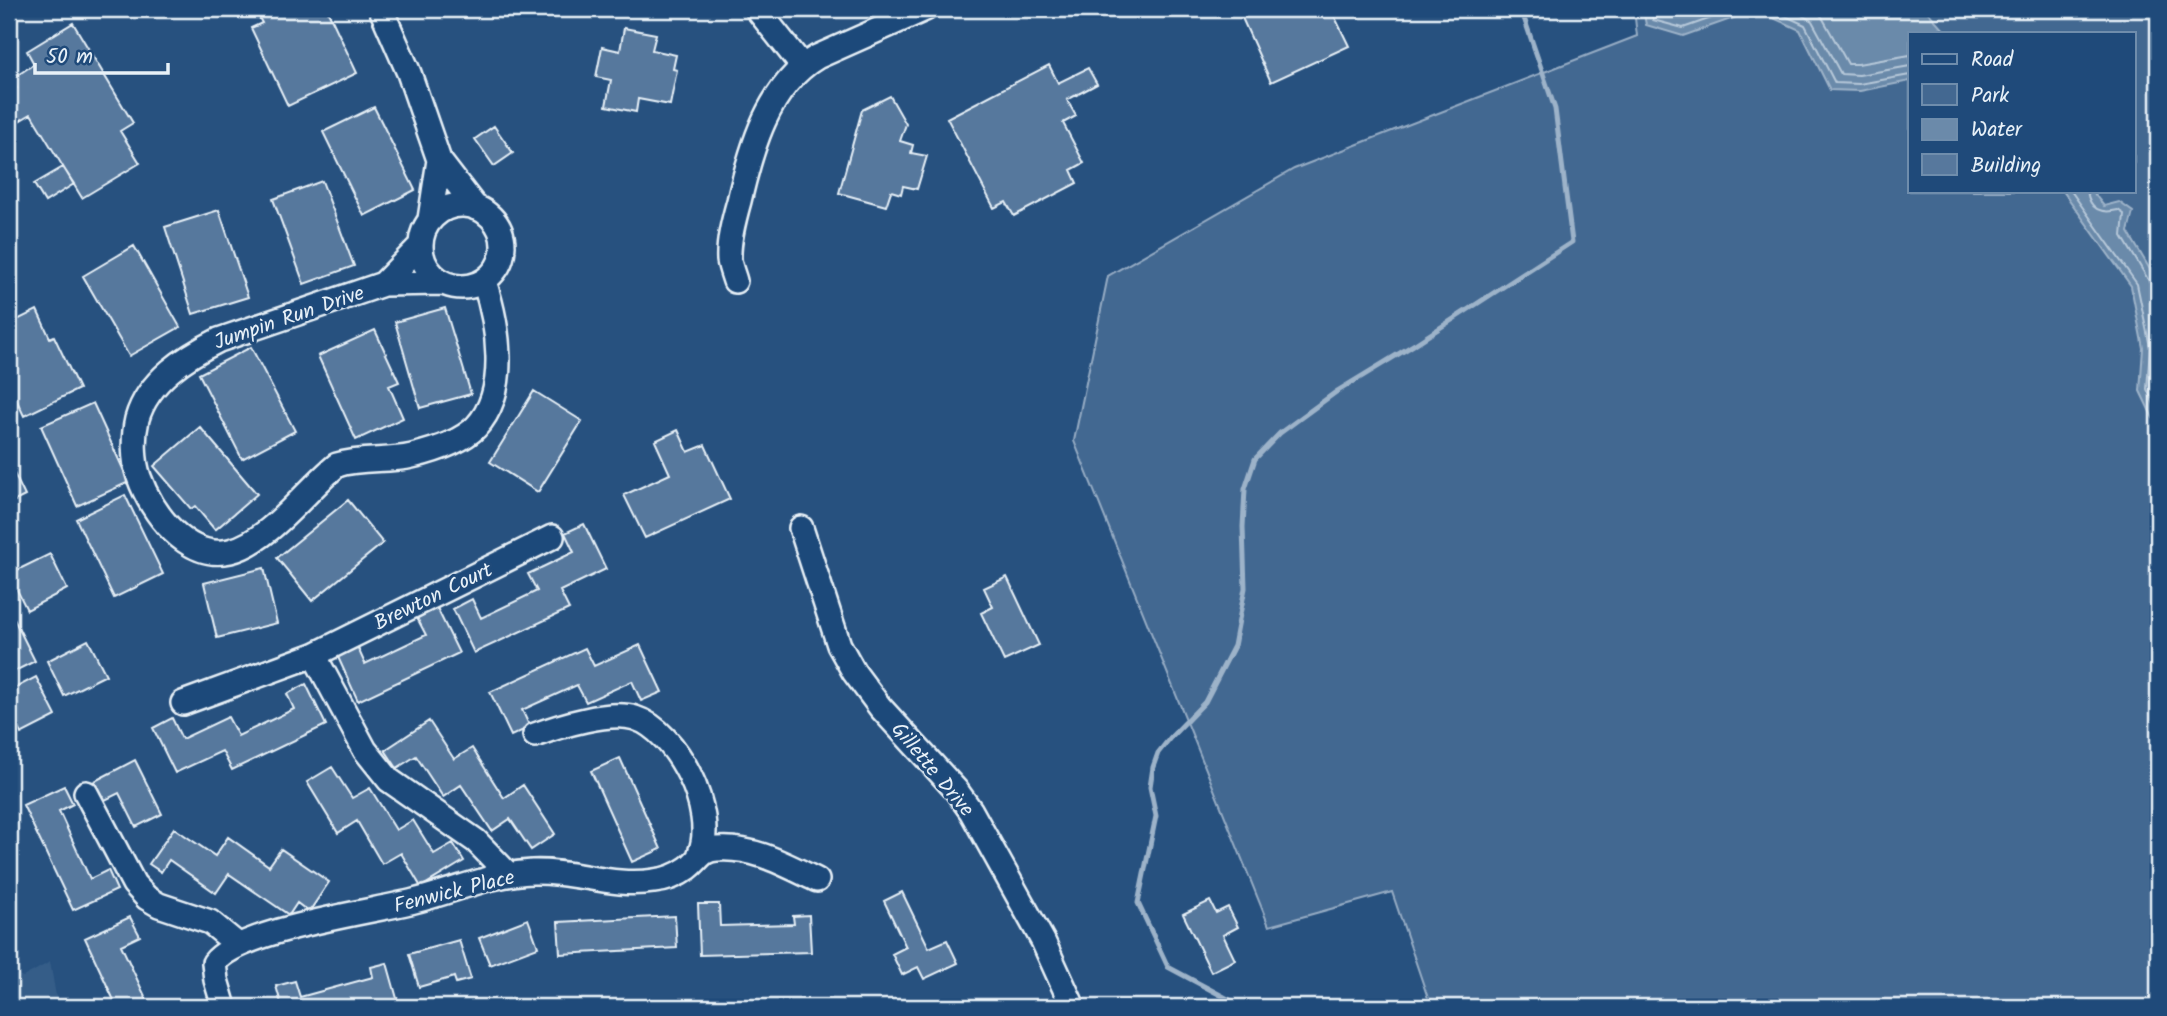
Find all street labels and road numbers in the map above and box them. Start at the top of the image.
street label: Jumpin Run Drive [210,277,370,360]
street label: Brewton Court [369,554,499,640]
street label: Gillette Drive [882,715,982,825]
street label: Fenwick Place [390,861,519,923]

